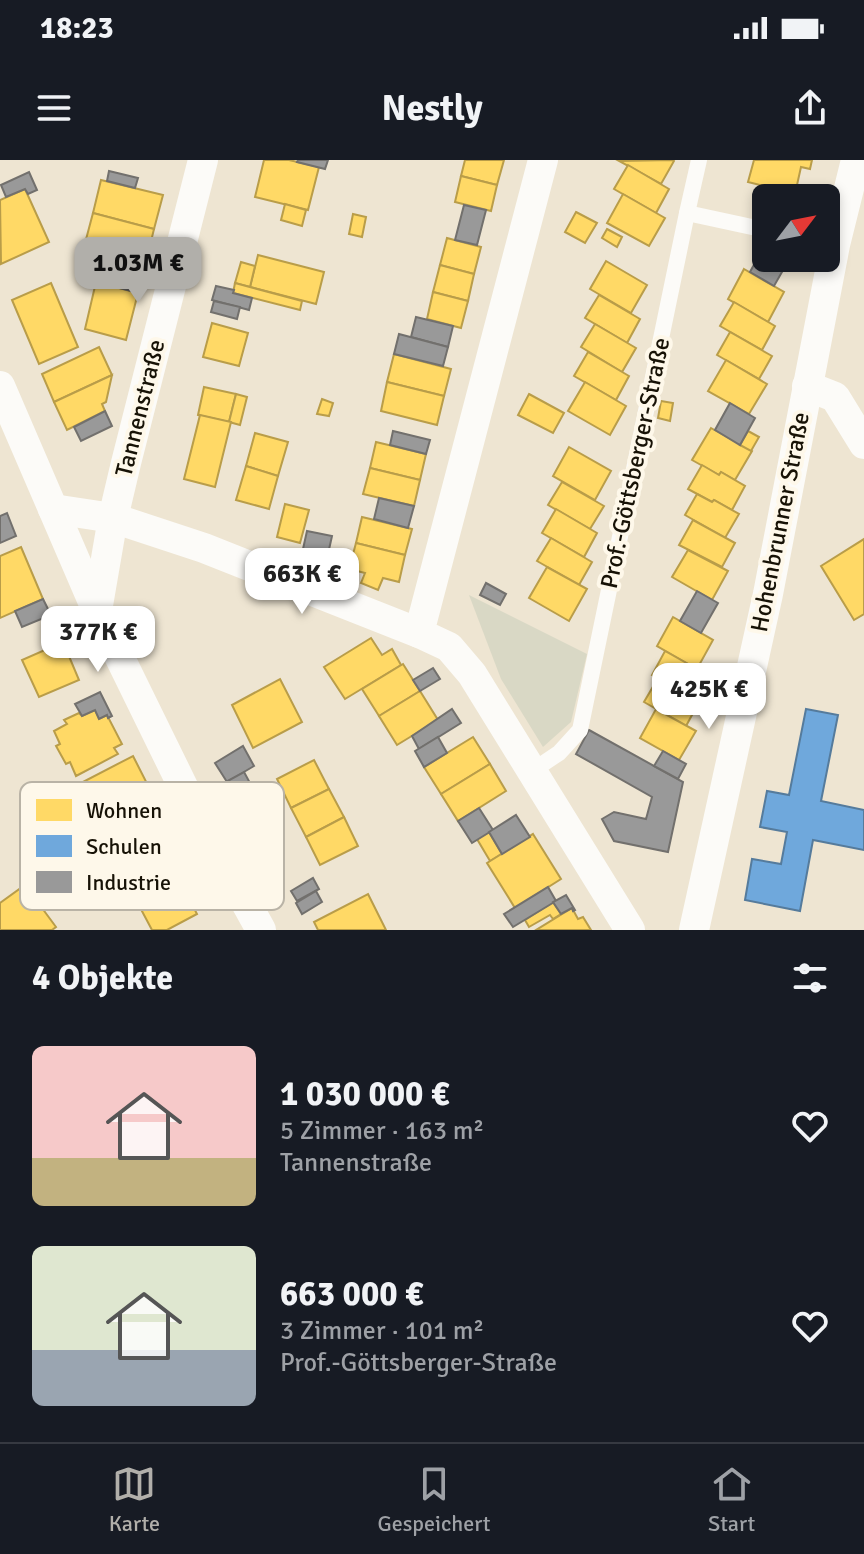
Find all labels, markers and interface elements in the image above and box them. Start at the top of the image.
text: 18:23 [40,10,114,47]
icon: menu [32,86,76,130]
text: Nestly [381,86,483,131]
icon: share [788,86,832,130]
north arrow [752,184,840,272]
map controls [752,184,840,272]
pin: 1.03M € [64,237,212,305]
text: 1.03M € [92,247,184,279]
street label: Prof.-Göttsberger-Straße [594,335,676,591]
street label: Tannenstraße [108,336,172,480]
street label: Hohenbrunner Straße [744,409,816,635]
pin: 663K € [237,548,367,616]
text: 663K € [263,558,341,590]
pin: 377K € [33,606,163,674]
text: 377K € [59,616,137,648]
pin: 425K € [644,663,774,731]
text: 425K € [670,673,748,705]
legend [20,782,284,910]
text: Wohnen [86,797,162,824]
text: Schulen [86,833,162,860]
text: Industrie [86,869,171,896]
icon: filters [788,956,832,1000]
text: 4 Objekte [32,957,173,999]
text: 1 030 000 € [280,1073,449,1115]
icon: home [96,1078,192,1174]
icon: heart [788,1104,832,1148]
text: 5 Zimmer · 163 m² [280,1115,484,1147]
text: Tannenstraße [280,1147,432,1179]
text: 663 000 € [280,1273,423,1315]
icon: home [96,1278,192,1374]
icon: heart [788,1304,832,1348]
text: 3 Zimmer · 101 m² [280,1315,484,1347]
text: Prof.-Göttsberger-Straße [280,1347,557,1379]
tab: Karte [109,1462,160,1537]
tab: Gespeichert [377,1462,491,1537]
tab: Start [708,1462,755,1537]

